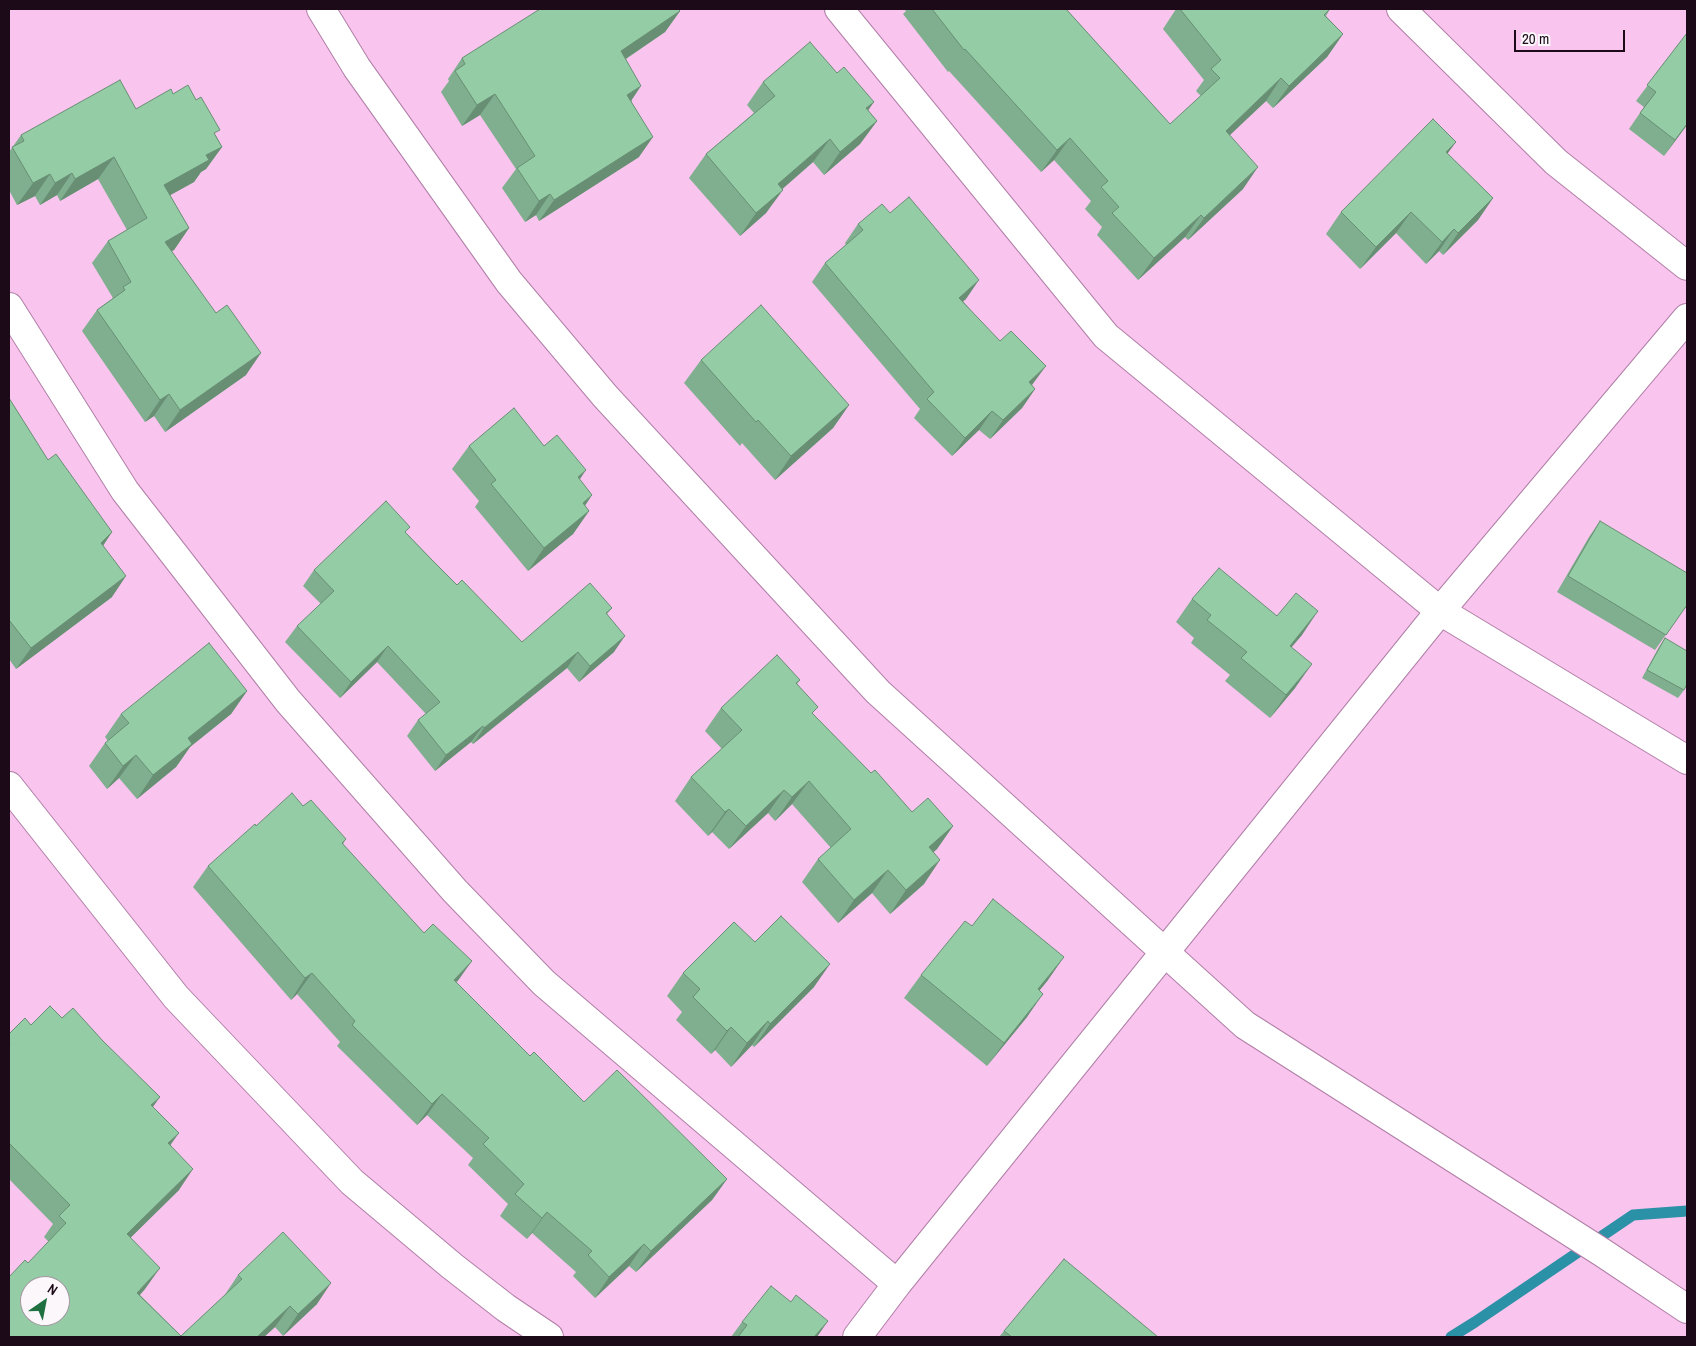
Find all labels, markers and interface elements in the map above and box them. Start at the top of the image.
scale bar [1516,20,1627,52]
text: 20 m [1522,28,1549,49]
north arrow [20,1276,70,1326]
text: N [44,1279,61,1299]

